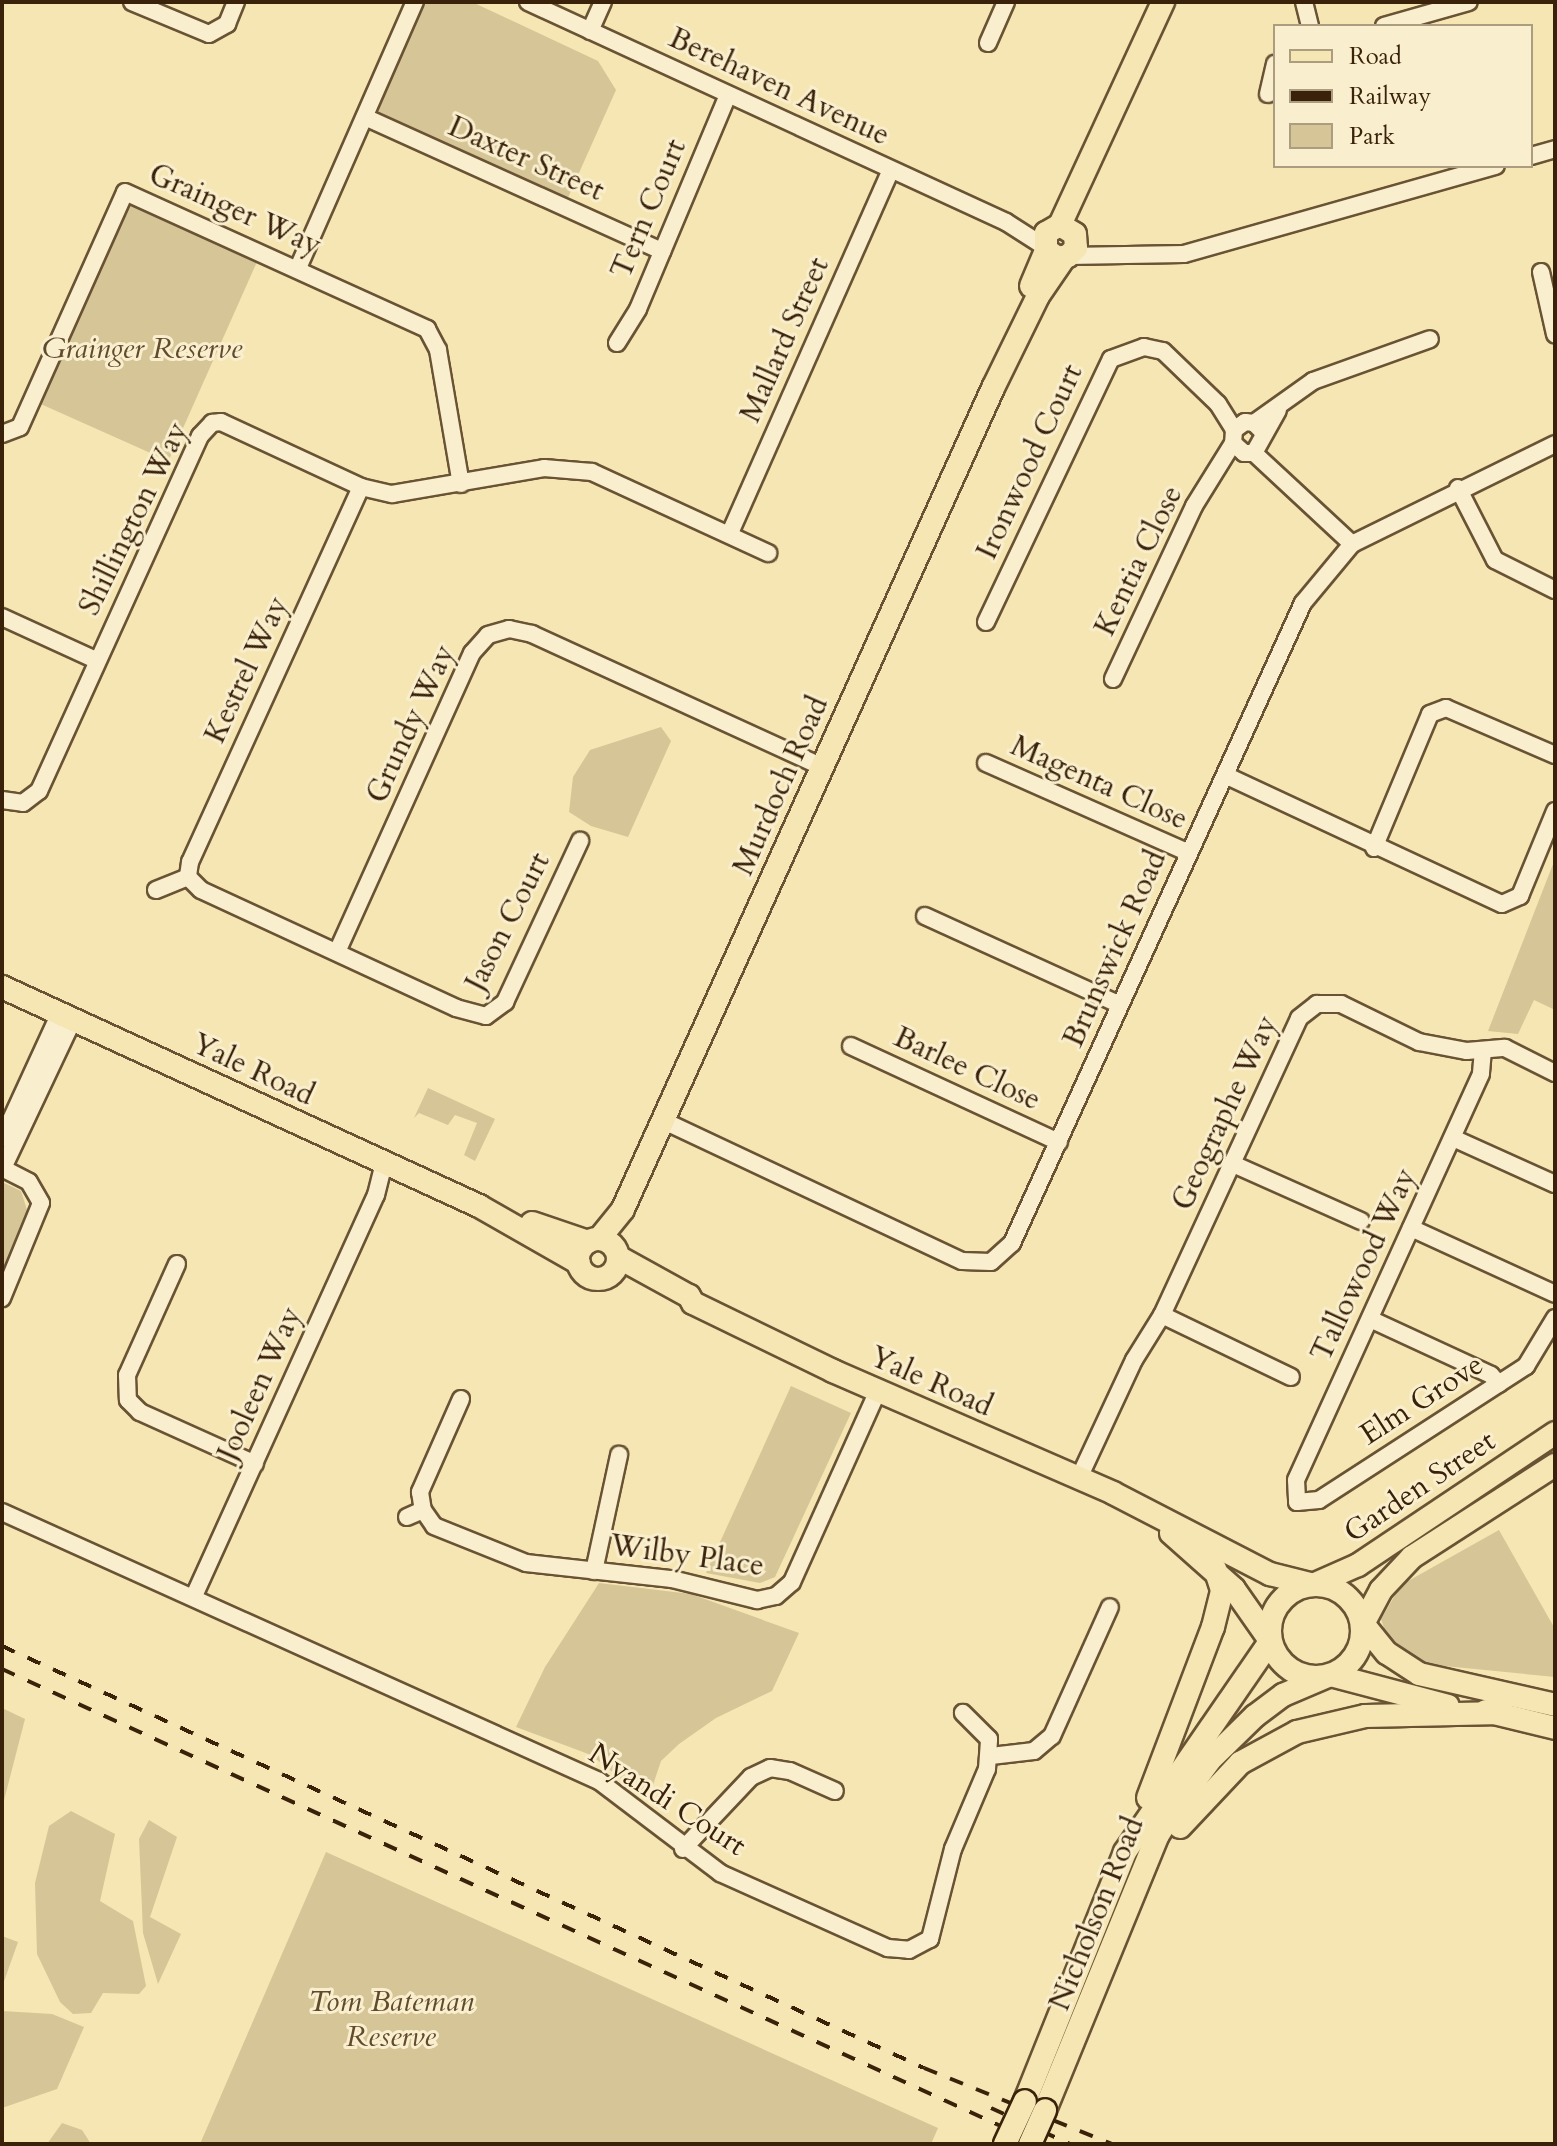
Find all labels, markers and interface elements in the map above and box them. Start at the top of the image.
street label: Berehaven Avenue [663,20,895,154]
legend [1273,24,1533,168]
text: Road [1349,40,1402,73]
text: Railway [1349,80,1431,113]
street label: Daxter Street [443,109,609,209]
text: Park [1349,120,1395,153]
street label: Tern Court [604,134,694,284]
street label: Grainger Way [143,156,327,264]
street label: Mallard Street [733,252,837,428]
park label: Grainger Reserve [42,331,242,367]
street label: Ironwood Court [969,359,1091,565]
street label: Shillington Way [72,417,196,621]
street label: Kentia Close [1087,480,1191,642]
street label: Kestrel Way [197,591,297,749]
street label: Grundy Way [359,639,463,809]
street label: Murdoch Road [726,691,836,881]
street label: Magenta Close [1005,728,1193,838]
street label: Brunswick Road [1056,845,1174,1053]
street label: Jason Court [458,847,558,997]
street label: Geographe Way [1164,1010,1286,1216]
street label: Barlee Close [888,1019,1046,1119]
street label: Yale Road [186,1026,320,1114]
street label: Tallowood Way [1304,1163,1424,1367]
street label: Jooleen Way [210,1302,310,1466]
street label: Yale Road [864,1339,998,1425]
street label: Elm Grove [1354,1347,1490,1453]
street label: Garden Street [1338,1423,1502,1551]
street label: Wilby Place [608,1527,766,1585]
street label: Nyandi Court [582,1736,752,1864]
street label: Nicholson Road [1042,1812,1152,2016]
park label: Tom Bateman Reserve [308,1984,474,2054]

